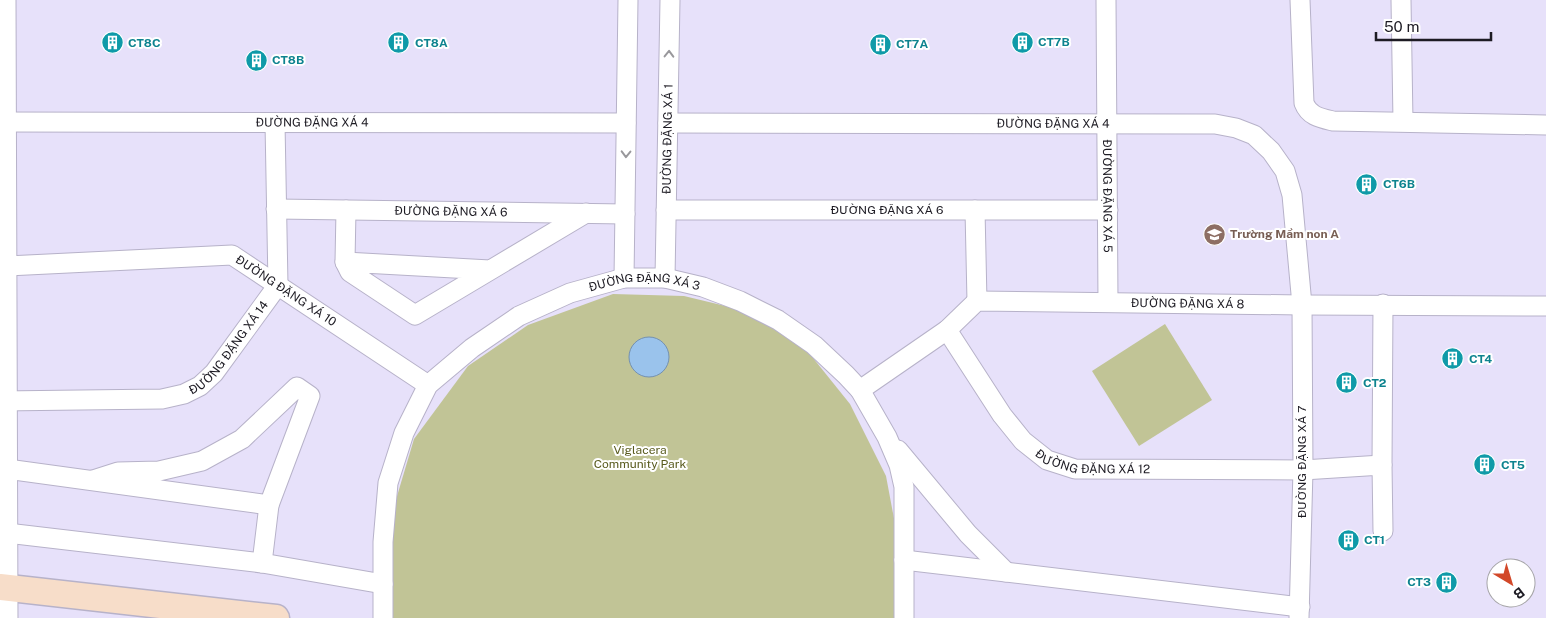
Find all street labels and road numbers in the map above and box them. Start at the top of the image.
street label: ĐƯỜNG ĐẶNG XÁ 1 [660,84,675,194]
street label: ĐƯỜNG ĐẶNG XÁ 4 [255,115,369,130]
street label: ĐƯỜNG ĐẶNG XÁ 4 [996,117,1110,131]
street label: ĐƯỜNG ĐẶNG XÁ 5 [1100,139,1115,253]
street label: ĐƯỜNG ĐẶNG XÁ 6 [830,203,944,217]
street label: ĐƯỜNG ĐẶNG XÁ 6 [394,204,508,219]
street label: ĐƯỜNG ĐẶNG XÁ 10 [233,252,339,329]
street label: ĐƯỜNG ĐẶNG XÁ 3 [587,270,702,294]
street label: ĐƯỜNG ĐẶNG XÁ 8 [1131,296,1245,311]
street label: ĐƯỜNG ĐẶNG XÁ 14 [187,298,271,397]
street label: ĐƯỜNG ĐẶNG XÁ 7 [1295,406,1309,518]
street label: ĐƯỜNG ĐẶNG XÁ 12 [1032,446,1150,477]

